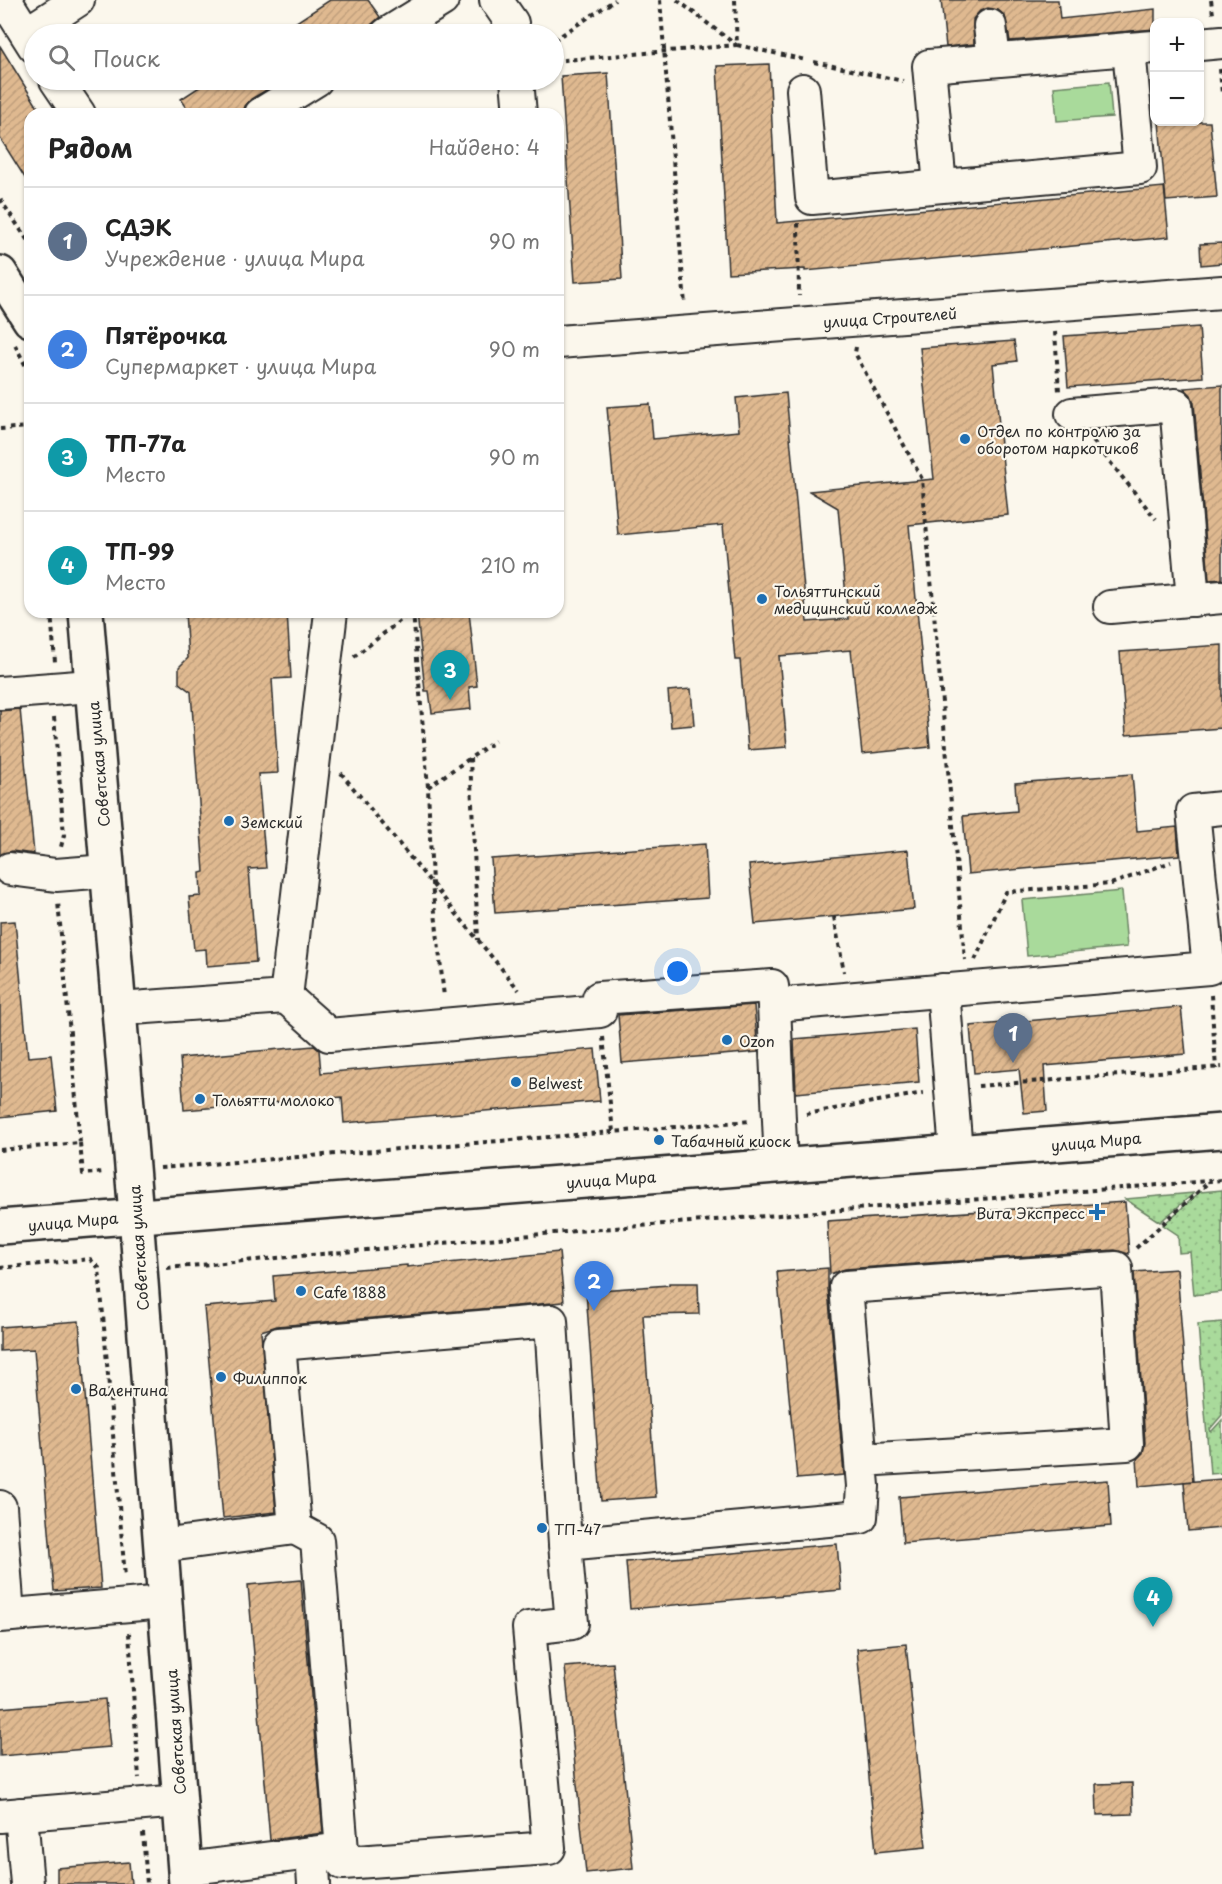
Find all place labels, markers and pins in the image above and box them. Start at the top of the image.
place label: Отдел по контролю за оборотом наркотиков [977,419,1141,459]
marker: Отдел по контролю за оборотом наркотиков [958,432,972,446]
place label: Тольяттинский медицинский колледж [774,579,938,619]
marker: Тольяттинский медицинский колледж [755,592,769,606]
pin: 3 [430,650,470,700]
place label: Земский [241,810,303,833]
marker: Земский [222,814,236,828]
pin: 1 [994,1014,1032,1063]
place label: Ozon [739,1029,775,1052]
marker: Ozon [720,1033,734,1047]
place label: Belwest [528,1071,583,1094]
marker: Belwest [509,1075,523,1089]
place label: Тольятти молоко [212,1088,334,1111]
marker: Тольятти молоко [193,1092,207,1106]
place label: Табачный киоск [671,1129,791,1152]
marker: Табачный киоск [652,1133,666,1147]
place label: Вита Экспресс [976,1201,1085,1224]
marker: Вита Экспресс [1090,1205,1104,1219]
pin: 2 [574,1262,614,1311]
place label: Cafe 1888 [313,1280,387,1303]
marker: Cafe 1888 [294,1284,308,1298]
place label: Филиппок [233,1366,307,1389]
marker: Филиппок [214,1370,228,1384]
place label: Валентина [88,1378,168,1401]
marker: Валентина [69,1382,83,1396]
place label: ТП-47 [554,1517,601,1540]
marker: ТП-47 [535,1521,549,1535]
pin: 4 [1134,1578,1172,1627]

